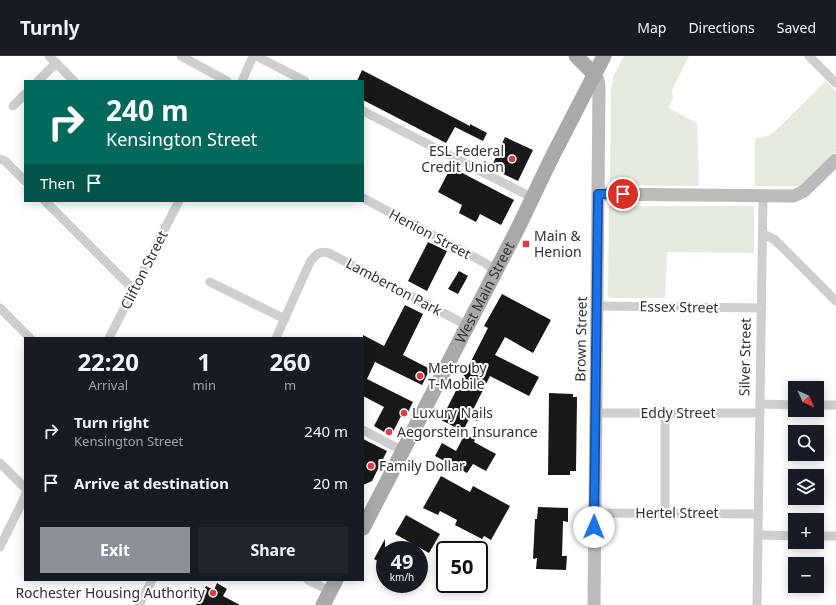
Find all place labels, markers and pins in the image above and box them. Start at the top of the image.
place label: ESL Federal Credit Union [421,141,504,176]
marker: ESL Federal Credit Union [507,154,517,164]
pin [606,177,640,211]
place label: Main & Henion [534,226,582,261]
marker: Main & Henion [521,239,531,249]
place label: Metro by T-Mobile [428,358,488,393]
marker: Metro by T-Mobile [415,371,425,381]
place label: Luxury Nails [412,403,493,422]
marker: Luxury Nails [399,408,409,418]
place label: Aegorstein Insurance [397,422,538,441]
marker: Aegorstein Insurance [384,427,394,437]
place label: Family Dollar [379,456,465,475]
marker: Family Dollar [366,461,376,471]
place label: Rochester Housing Authority [15,583,206,602]
marker: Rochester Housing Authority [208,588,218,598]

